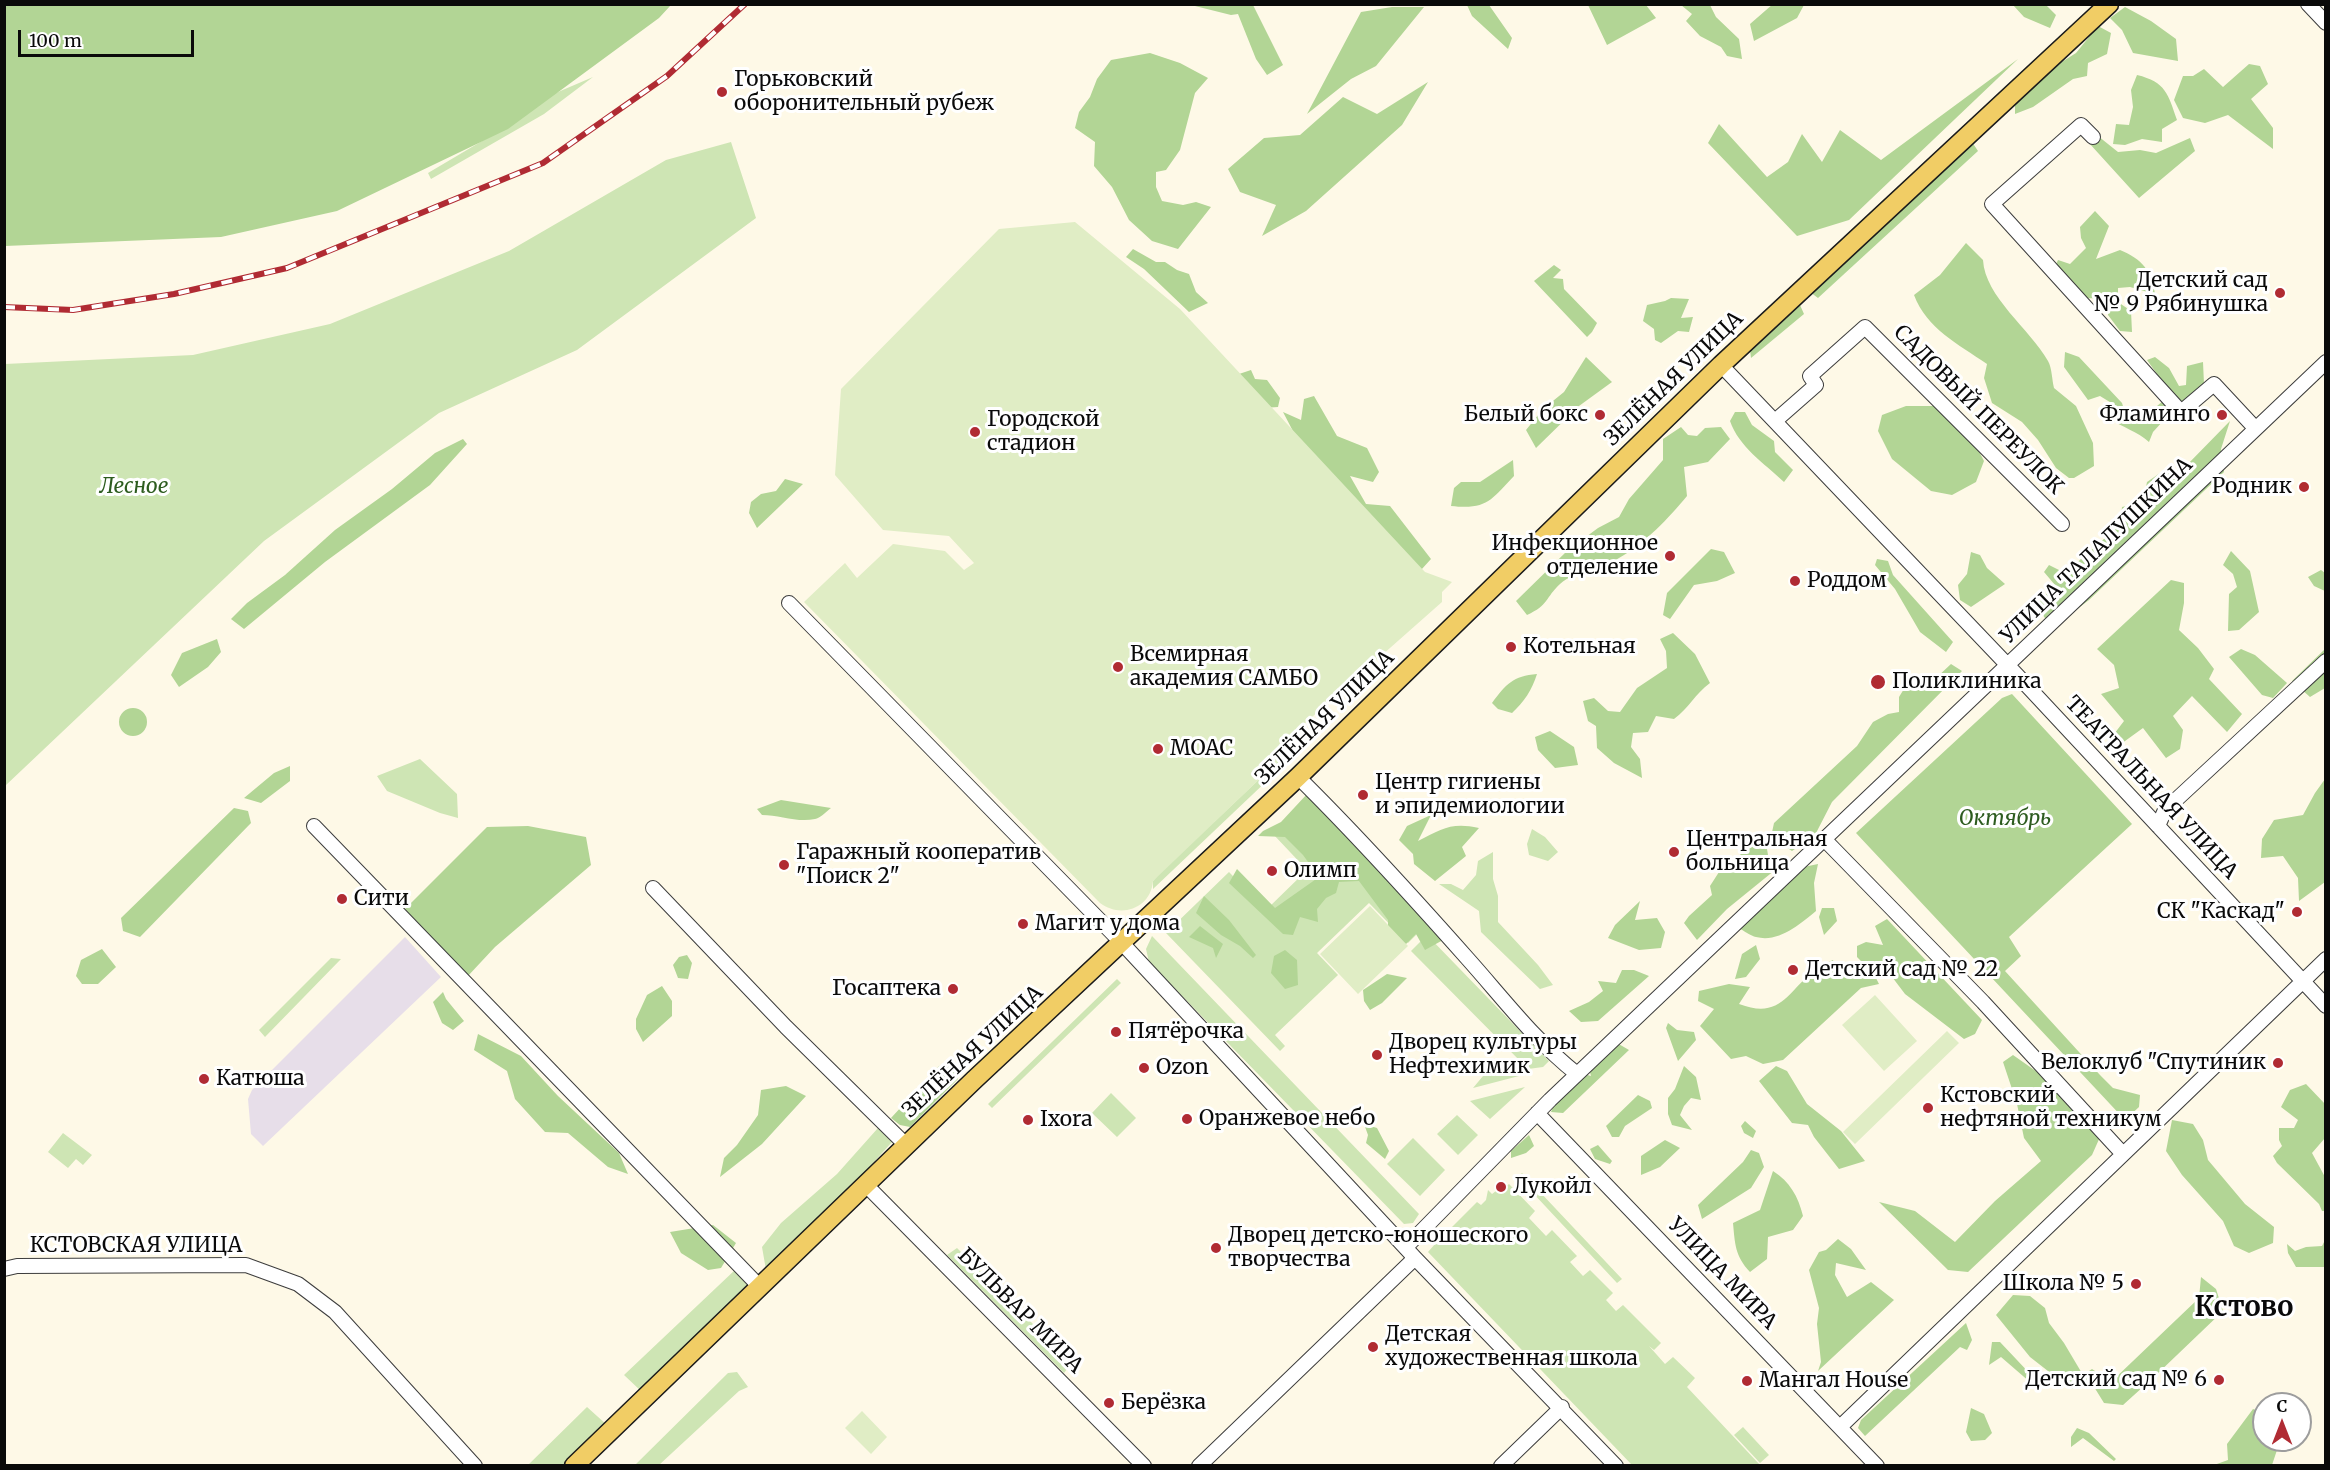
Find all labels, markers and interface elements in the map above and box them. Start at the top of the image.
scale bar [21,18,196,56]
text: 100 m [29,29,82,52]
place label: Горьковский оборонительный рубеж [734,67,994,117]
marker: Горьковский оборонительный рубеж [715,85,729,99]
place label: Детский сад № 9 Рябинушка [2094,268,2268,318]
marker: Детский сад № 9 Рябинушка [2273,286,2287,300]
street label: ЗЕЛЁНАЯ УЛИЦА [1600,307,1748,451]
street label: САДОВЫЙ ПЕРЕУЛОК [1888,320,2068,500]
place label: Белый бокс [1464,402,1588,428]
place label: Фламинго [2100,402,2210,428]
place label: Городской стадион [987,407,1100,457]
marker: Белый бокс [1593,408,1607,422]
marker: Фламинго [2215,408,2229,422]
marker: Городской стадион [968,425,982,439]
street label: УЛИЦА ТАЛАЛУШКИНА [1996,453,2198,649]
park label: Лесное [99,474,169,500]
place label: Родник [2212,474,2292,500]
marker: Родник [2297,480,2311,494]
place label: Инфекционное отделение [1491,531,1658,581]
marker: Инфекционное отделение [1663,549,1677,563]
place label: Роддом [1807,568,1887,594]
marker: Роддом [1788,574,1802,588]
place label: Котельная [1523,634,1636,660]
marker: Котельная [1504,640,1518,654]
place label: Всемирная академия САМБО [1130,642,1318,692]
street label: ЗЕЛЁНАЯ УЛИЦА [1251,646,1399,790]
marker: Всемирная академия САМБО [1111,660,1125,674]
place label: Поликлиника [1892,669,2042,695]
marker: Поликлиника [1869,673,1887,691]
street label: ТЕАТРАЛЬНАЯ УЛИЦА [2060,691,2242,885]
place label: МОАС [1170,736,1233,762]
marker: МОАС [1151,742,1165,756]
place label: Центр гигиены и эпидемиологии [1375,770,1565,820]
marker: Центр гигиены и эпидемиологии [1356,788,1370,802]
park label: Октябрь [1959,806,2051,832]
place label: Центральная больница [1686,827,1827,877]
place label: Гаражный кооператив "Поиск 2" [796,840,1041,890]
marker: Центральная больница [1667,845,1681,859]
marker: Гаражный кооператив "Поиск 2" [777,858,791,872]
place label: Олимп [1284,858,1357,884]
marker: Олимп [1265,864,1279,878]
place label: Сити [354,886,409,912]
marker: Сити [335,892,349,906]
place label: СК "Каскад" [2157,899,2285,925]
marker: СК "Каскад" [2290,905,2304,919]
place label: Магит у дома [1035,911,1180,937]
marker: Магит у дома [1016,917,1030,931]
place label: Детский сад № 22 [1805,957,1999,983]
marker: Детский сад № 22 [1786,963,1800,977]
place label: Госаптека [832,976,941,1002]
street label: ЗЕЛЁНАЯ УЛИЦА [898,981,1048,1123]
marker: Госаптека [946,982,960,996]
place label: Пятёрочка [1128,1019,1244,1045]
marker: Пятёрочка [1109,1025,1123,1039]
place label: Дворец культуры Нефтехимик [1389,1030,1577,1080]
marker: Дворец культуры Нефтехимик [1370,1048,1384,1062]
place label: Велоклуб "Спутиник [2041,1050,2266,1076]
place label: Ozon [1156,1055,1209,1081]
marker: Велоклуб "Спутиник [2271,1056,2285,1070]
marker: Ozon [1137,1061,1151,1075]
place label: Катюша [216,1066,305,1092]
marker: Катюша [197,1072,211,1086]
place label: Кстовский нефтяной техникум [1940,1083,2162,1133]
marker: Кстовский нефтяной техникум [1921,1101,1935,1115]
place label: Оранжевое небо [1199,1106,1375,1132]
place label: Ixora [1040,1107,1092,1133]
marker: Оранжевое небо [1180,1112,1194,1126]
marker: Ixora [1021,1113,1035,1127]
place label: Лукойл [1513,1174,1592,1200]
marker: Лукойл [1494,1180,1508,1194]
street label: УЛИЦА МИРА [1662,1213,1782,1335]
place label: Дворец детско-юношеского творчества [1228,1223,1528,1273]
street label: КСТОВСКАЯ УЛИЦА [30,1233,242,1259]
marker: Дворец детско-юношеского творчества [1209,1241,1223,1255]
street label: БУЛЬВАР МИРА [952,1243,1088,1379]
place label: Школа № 5 [2002,1271,2124,1297]
marker: Школа № 5 [2129,1277,2143,1291]
district label: Кстово [2195,1292,2293,1324]
place label: Детская художественная школа [1385,1322,1638,1372]
marker: Детская художественная школа [1366,1340,1380,1354]
place label: Детский сад № 6 [2025,1367,2207,1393]
place label: Мангал House [1759,1368,1908,1394]
marker: Детский сад № 6 [2212,1373,2226,1387]
marker: Мангал House [1740,1374,1754,1388]
place label: Берёзка [1121,1390,1206,1416]
north arrow [2252,1392,2312,1452]
marker: Берёзка [1102,1396,1116,1410]
text: С [2277,1396,2287,1416]

